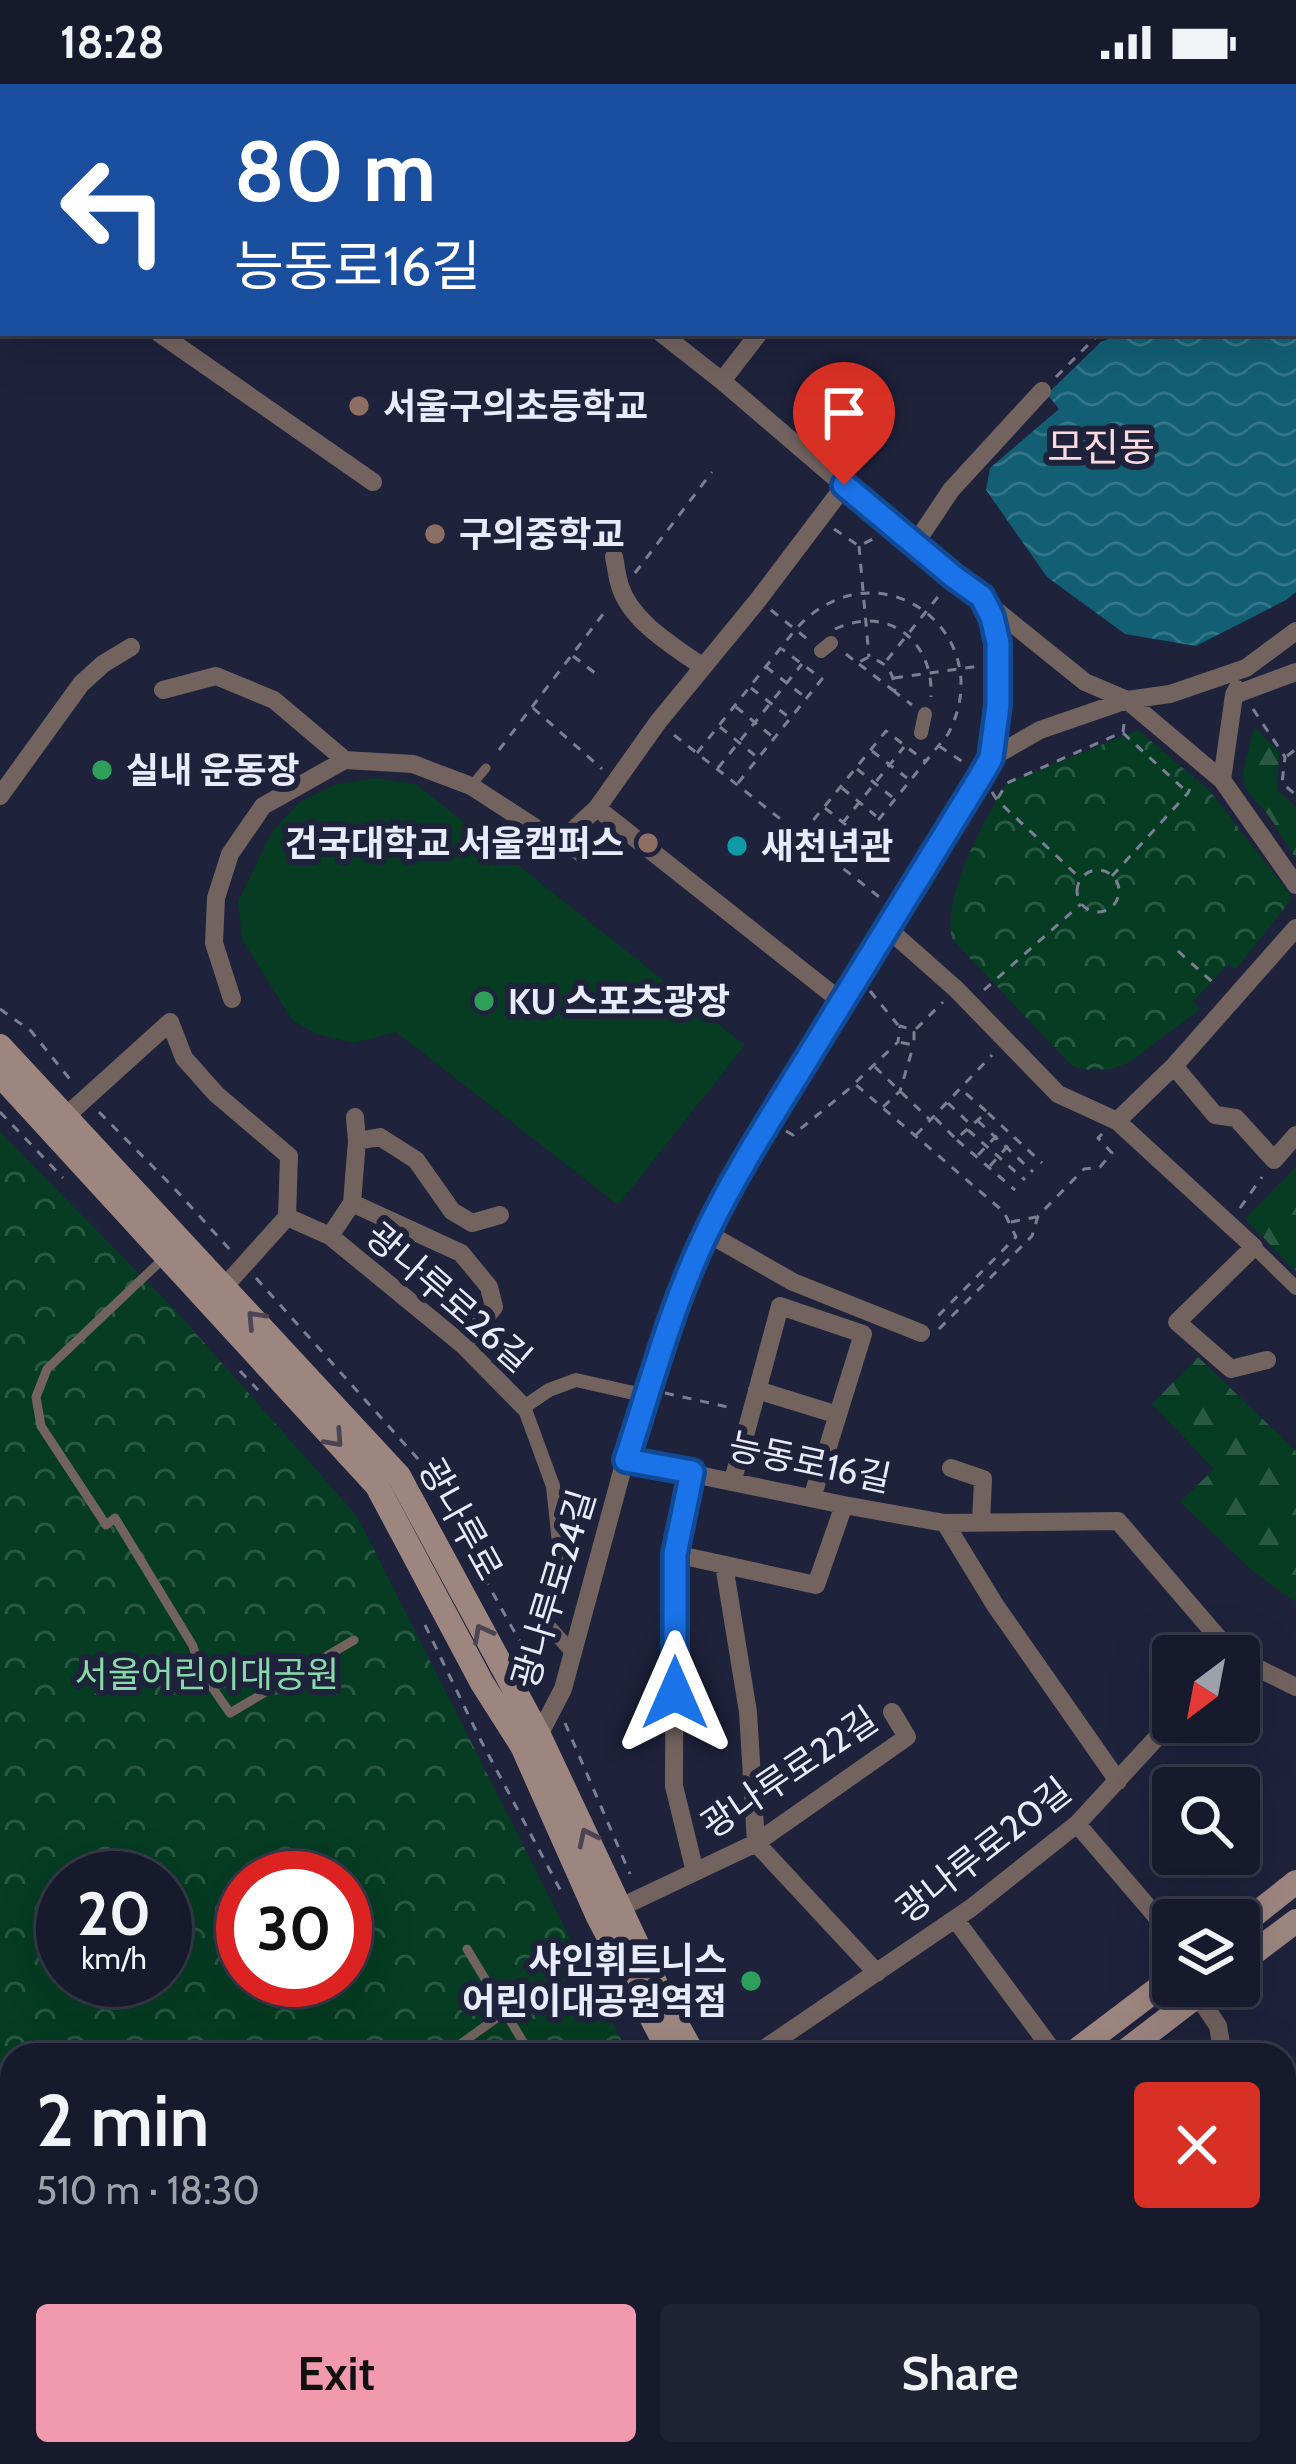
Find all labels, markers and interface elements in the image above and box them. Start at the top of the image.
text: 18:28 [60,15,165,69]
text: 80 m [234,120,436,222]
icon: left [36,132,192,288]
text: 능동로16길 [234,233,481,299]
pin [793,362,895,485]
icon: arrive [811,380,877,446]
place label: 서울구의초등학교 [383,384,648,428]
marker: 서울구의초등학교 [346,393,372,419]
district label: 모진동 [1047,423,1155,471]
place label: 구의중학교 [459,512,625,556]
marker: 구의중학교 [422,521,448,547]
place label: 실내 운동장 [126,748,300,792]
marker: 실내 운동장 [89,757,115,783]
place label: 건국대학교 서울캠퍼스 [285,821,624,865]
place label: 새천년관 [761,824,893,868]
marker: 건국대학교 서울캠퍼스 [635,830,661,856]
marker: 새천년관 [724,833,750,859]
place label: KU 스포츠광장 [508,979,730,1023]
marker: KU 스포츠광장 [471,988,497,1014]
street label: 광나루로26길 [357,1213,541,1381]
one-way arrow [248,1312,270,1333]
street label: 능동로16길 [725,1423,895,1501]
one-way arrow [321,1426,342,1447]
street label: 광나루로 [410,1450,512,1588]
street label: 광나루로24길 [502,1484,604,1694]
one-way arrow [473,1624,496,1645]
position arrow [612,1630,738,1756]
north arrow [1152,1635,1260,1743]
map controls [1152,1635,1260,2007]
park label: 서울어린이대공원 [75,1652,339,1696]
street label: 광나루로22길 [692,1697,886,1847]
button: search [1152,1767,1260,1875]
street label: 광나루로20길 [887,1768,1079,1932]
one-way arrow [578,1828,601,1849]
speed limit sign: 30 [216,1851,372,2007]
text: 20 [77,1877,151,1950]
button: layers [1152,1899,1260,2007]
place label: 샤인휘트니스 어린이대공원역점 [462,1938,727,2023]
text: km/h [81,1940,147,1977]
marker: 샤인휘트니스 어린이대공원역점 [738,1968,764,1994]
text: 2 min [36,2077,209,2164]
button: close [1134,2082,1260,2208]
text: 510 m · 18:30 [36,2166,260,2214]
button: Exit [36,2304,636,2442]
button: Share [660,2304,1260,2442]

